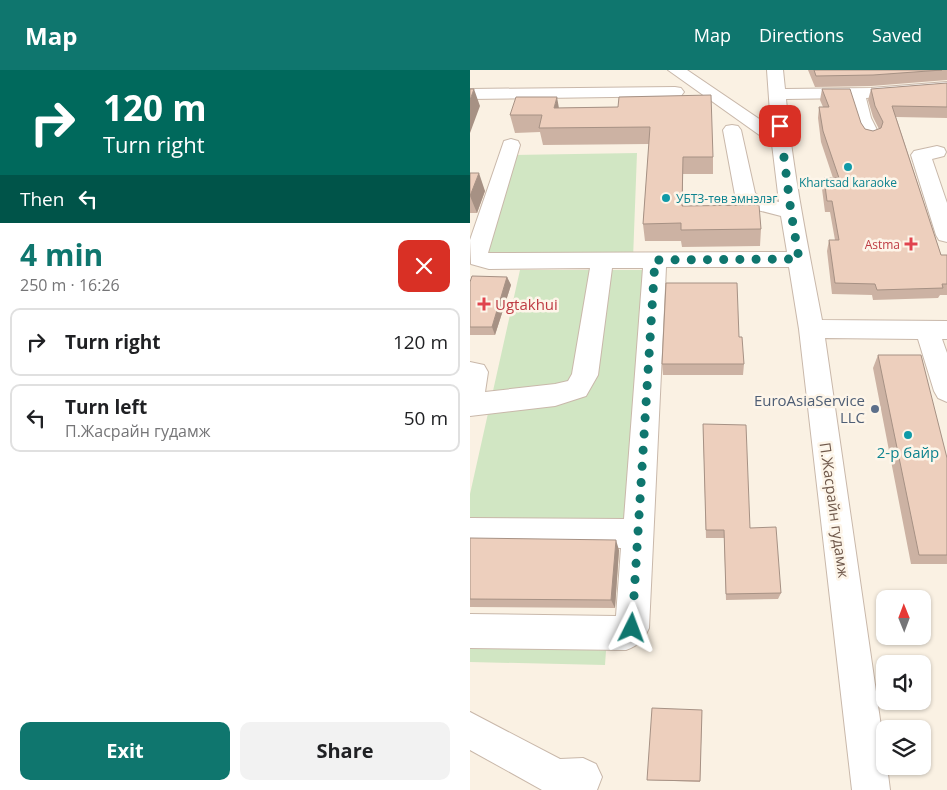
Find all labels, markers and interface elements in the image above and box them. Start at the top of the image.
text: Map [25,19,77,52]
text: Map [694,23,731,47]
text: Directions [759,23,844,47]
text: Saved [872,23,922,47]
text: 120 m [103,84,207,131]
icon: right [20,90,85,155]
pin [759,105,801,147]
icon: arrive [766,112,794,140]
text: Turn right [103,129,205,159]
marker: Khartsad karaoke [842,161,854,173]
place label: Khartsad karaoke [799,174,897,191]
icon: left [74,185,102,213]
text: Then [20,186,64,212]
place label: УБТЗ-төв эмнэлэг [676,190,777,207]
marker: УБТЗ-төв эмнэлэг [660,192,672,204]
text: 4 min [20,234,103,275]
place label: Astma [865,236,900,253]
marker: Astma [904,237,918,251]
button: close [398,240,450,292]
text: 250 m · 16:26 [20,274,120,296]
place label: Ugtakhui [495,294,558,314]
marker: Ugtakhui [477,297,491,311]
icon: right [22,328,50,356]
text: Turn right [65,329,160,355]
text: 120 m [393,329,448,355]
place label: EuroAsiaService LLC [754,390,865,427]
text: Turn left [65,394,147,420]
marker: EuroAsiaService LLC [869,403,881,415]
icon: left [22,404,50,432]
text: 50 m [404,405,448,431]
text: П.Жасрайн гудамж [65,420,211,442]
marker: 2-р байр [902,429,914,441]
street label: П.Жасрайн гудамж [816,441,854,579]
place label: 2-р байр [877,442,939,462]
north arrow [876,590,931,645]
map controls [876,590,931,775]
position arrow [605,601,657,653]
button: sound [876,655,931,710]
button: layers [876,720,931,775]
button: Exit [20,722,230,780]
button: Share [240,722,450,780]

